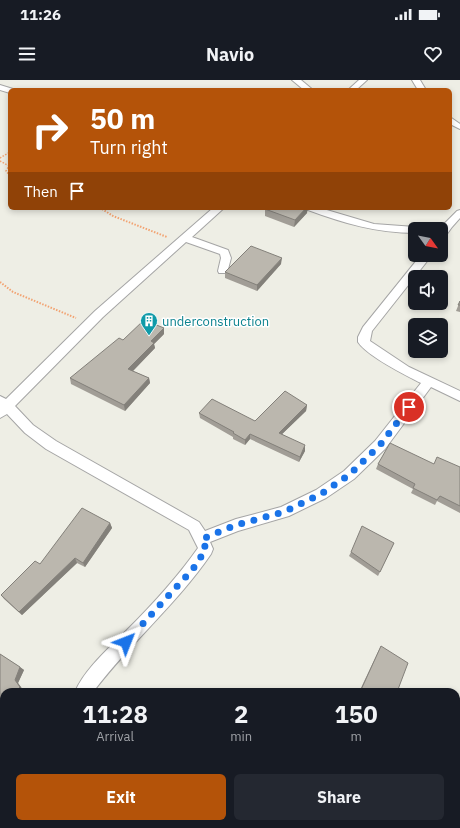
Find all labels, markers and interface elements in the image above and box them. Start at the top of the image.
text: 11:26 [20,5,61,24]
icon: menu [16,43,38,65]
text: Navio [206,43,254,66]
icon: heart [422,43,444,65]
text: 50 m [90,100,155,137]
icon: right [24,104,76,156]
text: Turn right [90,136,168,159]
icon: arrive [66,180,88,202]
text: Then [24,182,58,201]
north arrow [408,222,448,262]
map controls [408,222,448,358]
button: sound [408,270,448,310]
building icon: underconstruction [139,311,159,336]
place label: underconstruction [162,313,269,330]
button: layers [408,318,448,358]
pin [392,390,426,424]
icon: arrive [398,396,420,418]
position arrow [105,621,147,663]
text: 11:28 [82,698,148,730]
text: 2 [234,698,248,730]
text: 150 [334,698,378,730]
text: Arrival [96,728,134,745]
text: min [230,728,252,745]
text: m [350,728,362,745]
button: Exit [16,774,226,820]
button: Share [234,774,444,820]

